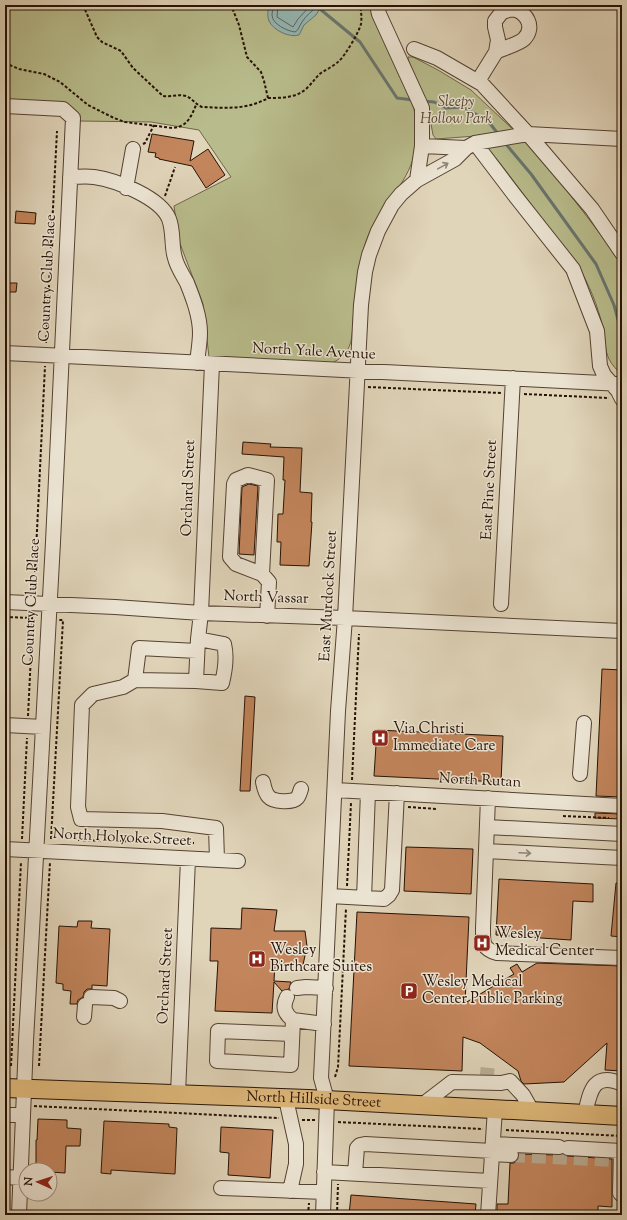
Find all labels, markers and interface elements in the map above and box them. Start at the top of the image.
park label: Sleepy Hollow Park [420,92,492,130]
one-way arrow [437,161,449,169]
street label: Country Club Place [34,214,62,342]
street label: North Yale Avenue [252,338,376,366]
street label: Orchard Street [177,439,201,537]
street label: East Pine Street [477,439,503,541]
street label: East Murdock Street [315,530,343,662]
street label: Country Club Place [18,538,46,666]
street label: North Vassar [223,586,309,610]
place label: Via Christi Immediate Care [393,719,496,757]
hospital icon: Via Christi Immediate Care [370,728,390,748]
street label: North Rutan [438,768,522,794]
street label: North Holyoke Street [52,824,192,852]
one-way arrow [518,850,531,857]
place label: Wesley Medical Center [495,924,595,962]
street label: Orchard Street [153,927,179,1025]
hospital icon: Wesley Medical Center [472,933,492,953]
place label: Wesley Birthcare Suites [270,940,372,978]
hospital icon: Wesley Birthcare Suites [247,949,267,969]
place label: Wesley Medical Center Public Parking [422,972,563,1010]
parking icon: Wesley Medical Center Public Parking [399,981,419,1001]
street label: North Hillside Street [246,1086,382,1113]
north arrow [18,1162,58,1202]
text: N [21,1177,37,1187]

